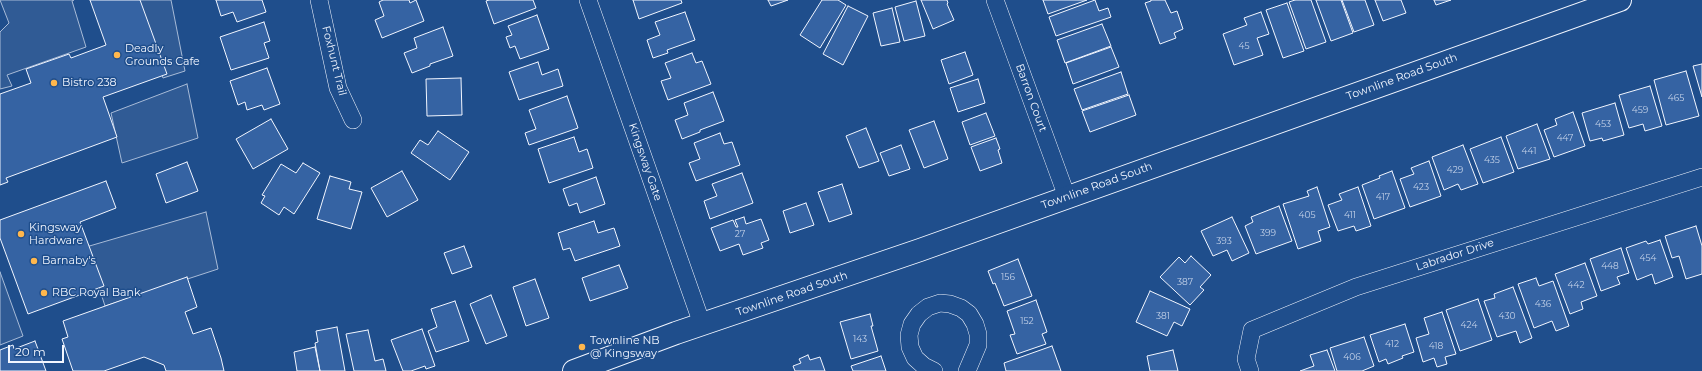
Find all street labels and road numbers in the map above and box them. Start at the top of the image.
street label: Foxhunt Trail [319,25,349,97]
street label: Townline Road South [1345,51,1459,103]
street label: Barron Court [1013,62,1049,134]
street label: Kingsway Gate [625,121,665,203]
street label: Townline Road South [1040,160,1154,212]
street label: Labrador Drive [1414,236,1496,274]
street label: Townline Road South [735,269,849,319]

